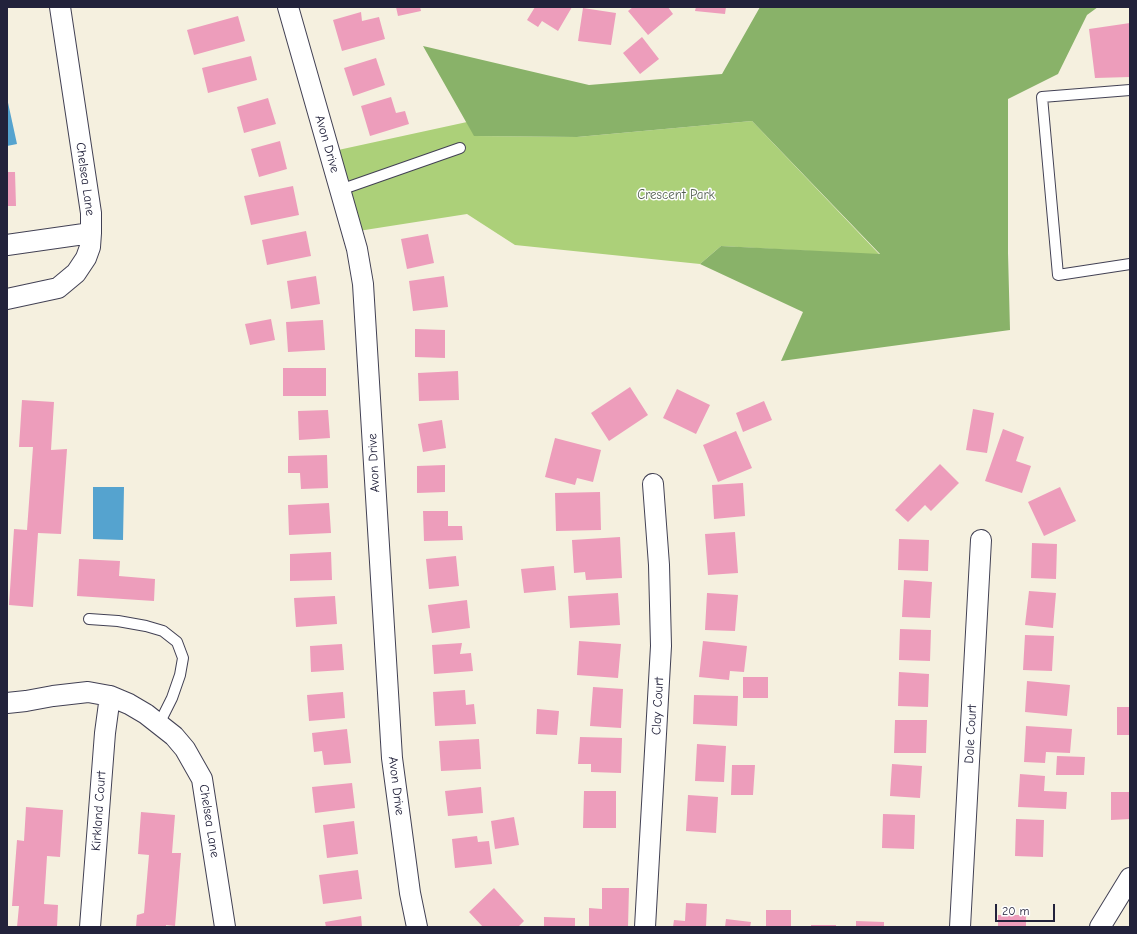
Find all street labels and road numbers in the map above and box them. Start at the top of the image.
street label: Avon Drive [311,113,343,175]
street label: Chelsea Lane [72,141,98,217]
street label: Avon Drive [365,433,383,493]
street label: Clay Court [649,677,667,735]
street label: Dale Court [962,704,980,764]
street label: Avon Drive [385,756,407,816]
street label: Kirkland Court [88,771,110,851]
street label: Chelsea Lane [196,783,222,859]

